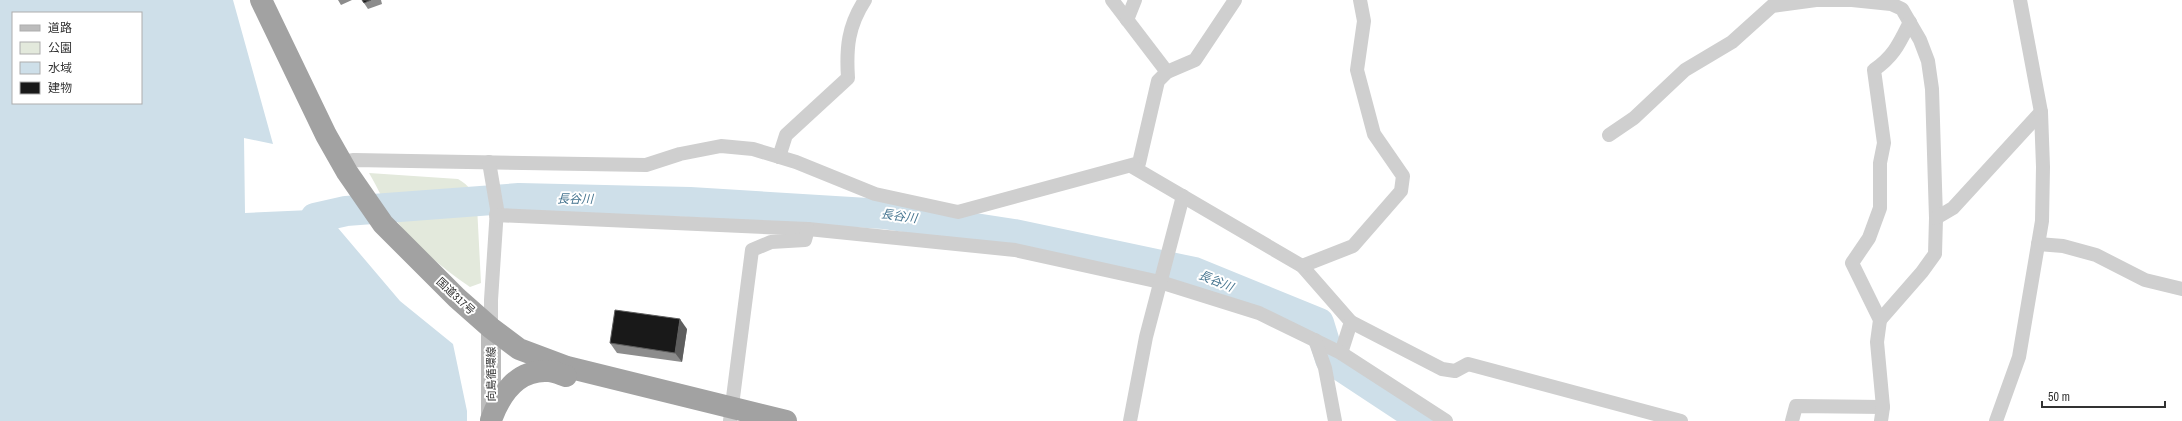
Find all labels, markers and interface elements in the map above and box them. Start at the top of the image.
legend [12,12,142,104]
text: 道路 [48,20,72,36]
text: 公園 [48,40,72,56]
text: 水域 [48,60,72,76]
text: 建物 [48,80,72,96]
water label: 長谷川 [557,191,595,207]
water label: 長谷川 [880,206,920,227]
water label: 長谷川 [1196,267,1238,296]
street label: 国道317号 [434,274,478,318]
street label: 向島循環線 [484,347,498,402]
scale bar [2042,383,2165,409]
text: 50 m [2048,389,2070,405]

